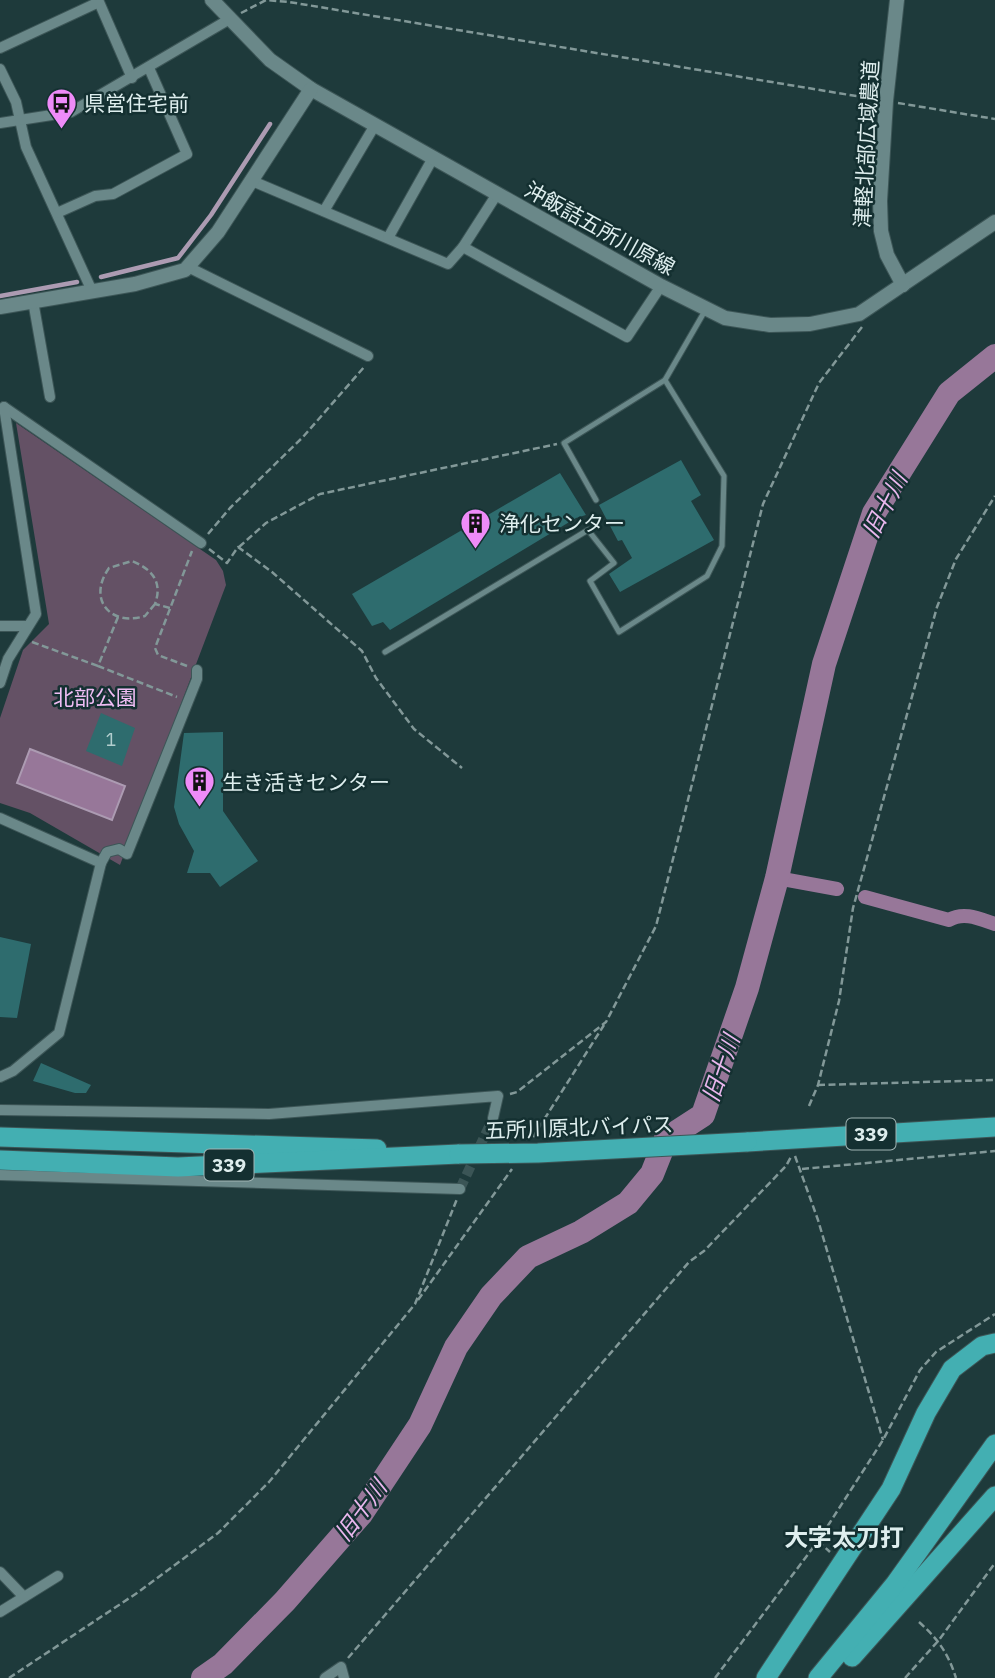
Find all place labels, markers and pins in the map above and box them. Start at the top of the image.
bus stop icon: 県営住宅前 [44,86,78,130]
place label: 県営住宅前 [84,89,189,117]
building icon: 浄化センター [459,506,493,550]
place label: 浄化センター [499,509,625,537]
building icon: 生き活きセンター [182,765,216,809]
place label: 生き活きセンター [222,768,390,796]

